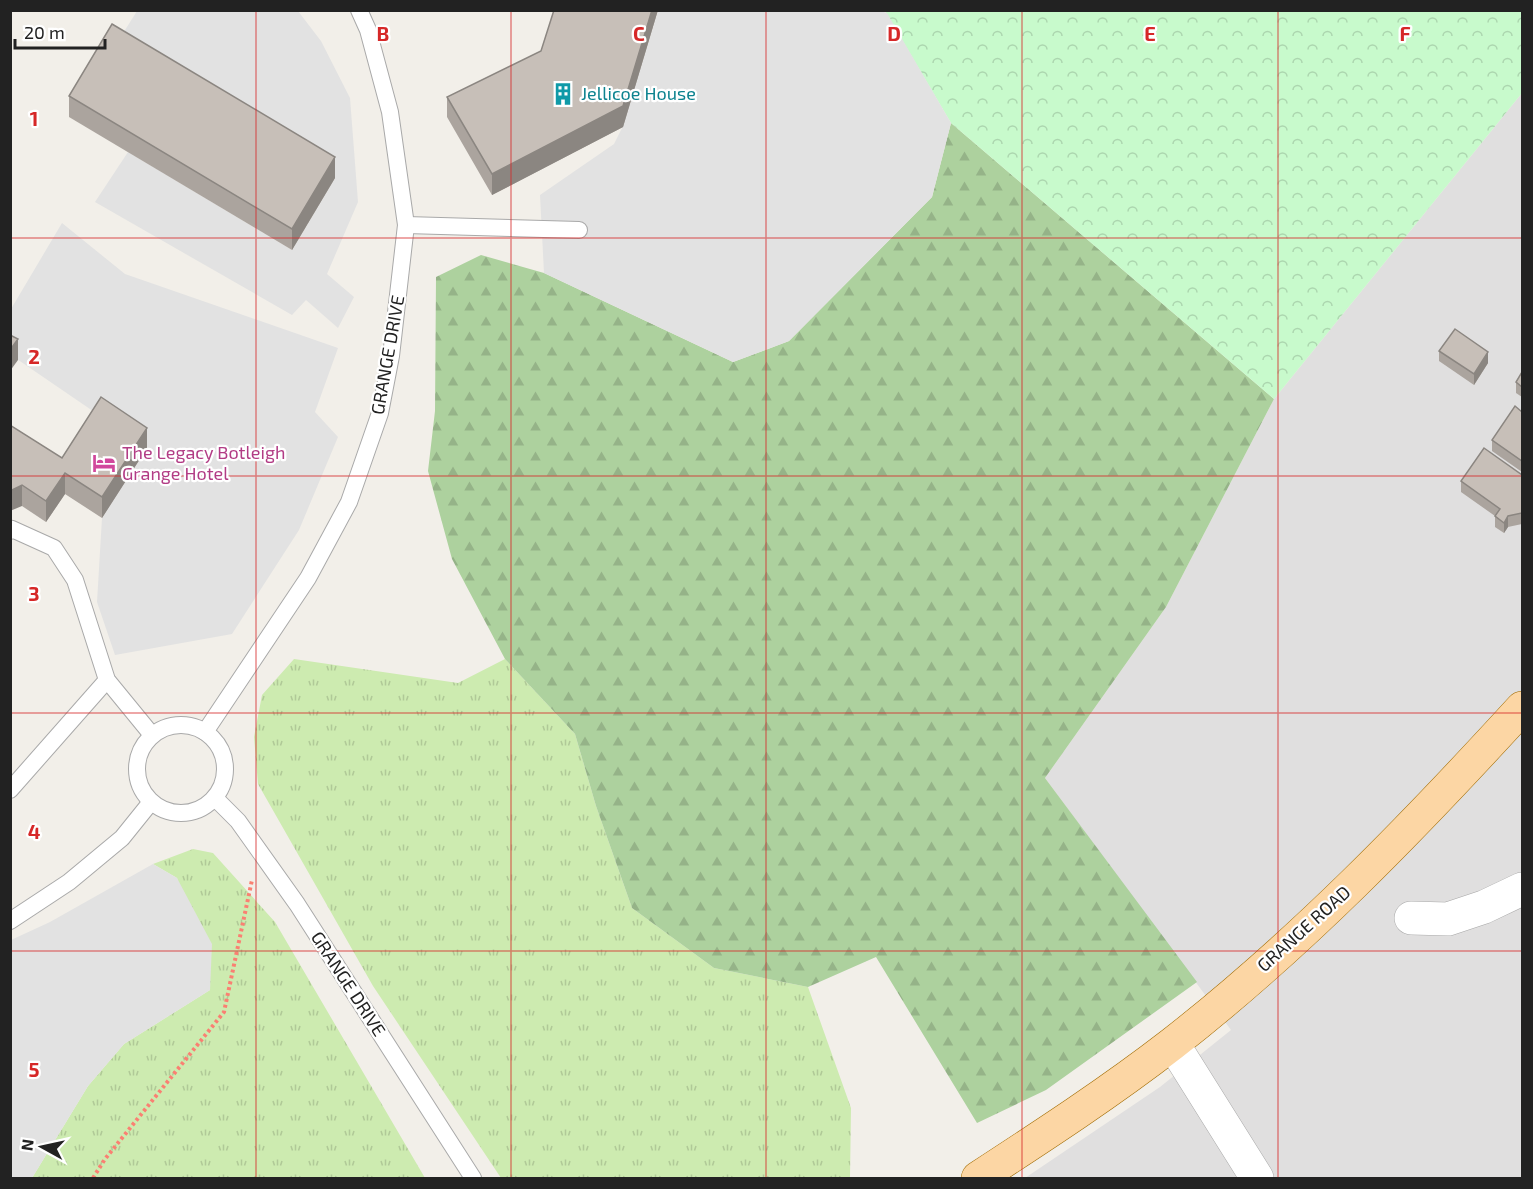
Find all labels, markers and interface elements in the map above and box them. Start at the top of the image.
scale bar [15,12,105,50]
text: 20 m [24,21,65,43]
text: B [377,21,389,45]
text: C [633,21,645,45]
text: D [887,21,901,45]
text: E [1144,21,1156,45]
text: F [1399,21,1411,45]
building icon: Jellicoe House [550,81,576,107]
place label: Jellicoe House [581,82,696,104]
text: 1 [30,106,38,130]
street label: GRANGE DRIVE [366,294,408,416]
text: 2 [28,344,40,368]
place label: The Legacy Botleigh Grange Hotel [122,441,285,484]
hotel icon: The Legacy Botleigh Grange Hotel [91,450,117,476]
text: 3 [28,581,40,605]
text: 4 [28,819,41,843]
street label: GRANGE ROAD [1252,881,1355,976]
street label: GRANGE DRIVE [307,927,391,1040]
text: 5 [28,1057,40,1081]
north arrow [12,1117,72,1177]
text: N [16,1138,37,1152]

